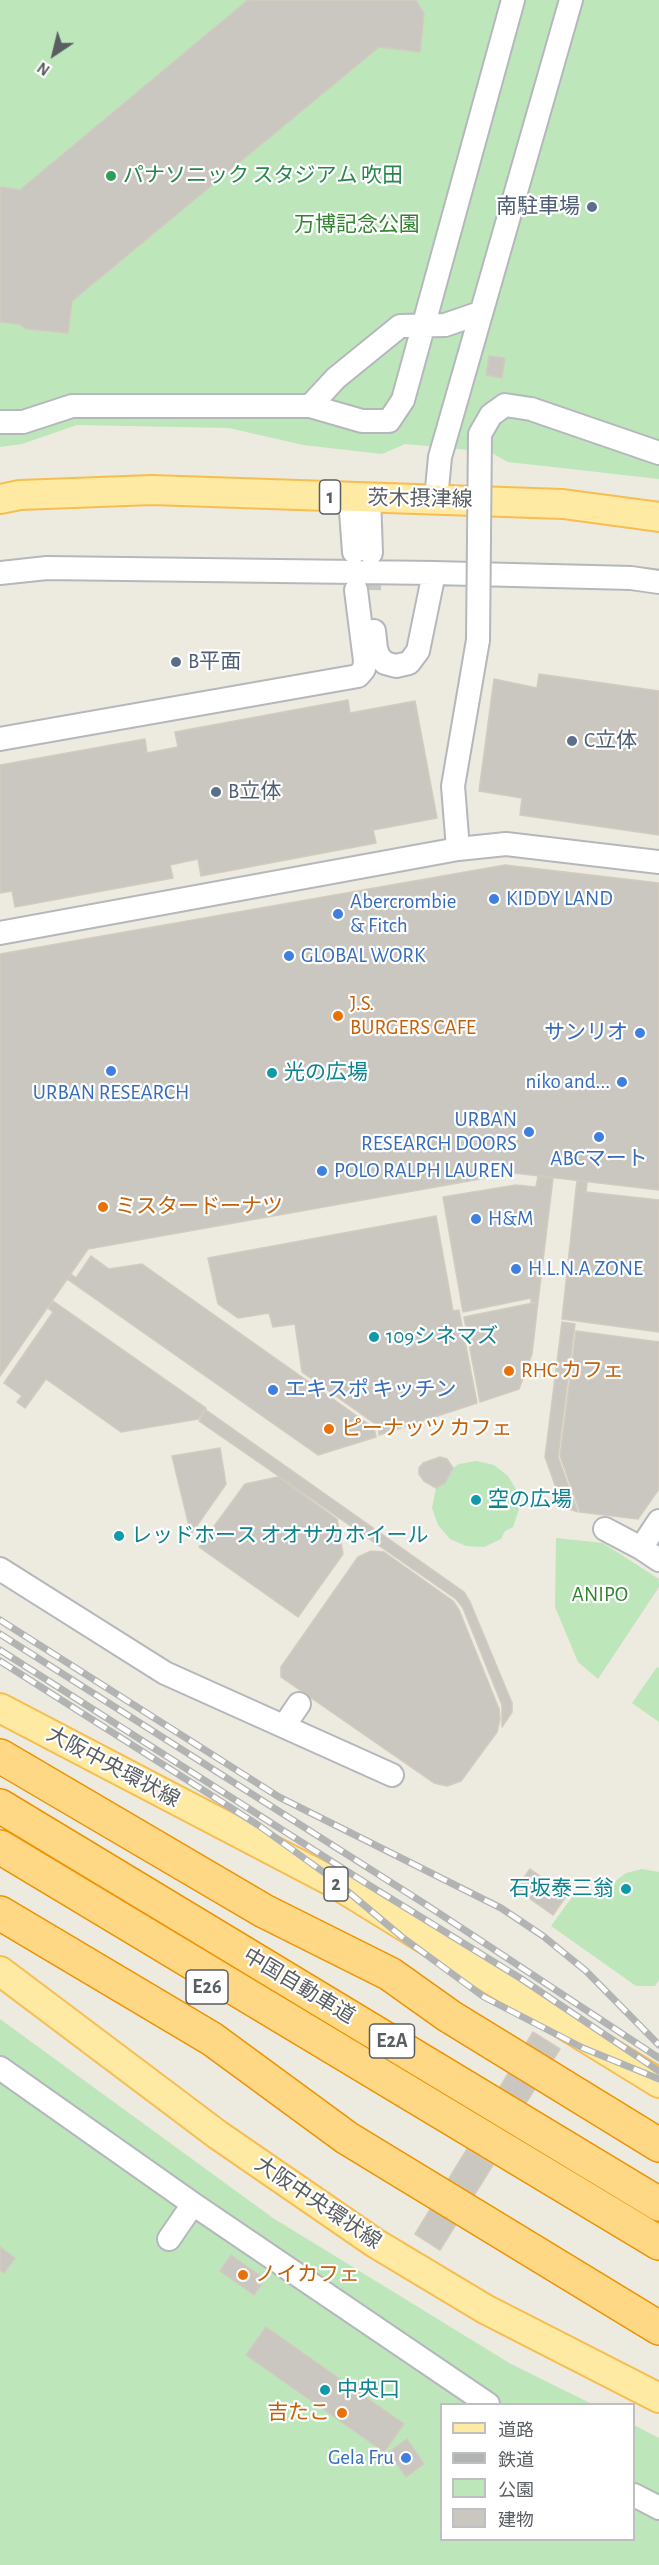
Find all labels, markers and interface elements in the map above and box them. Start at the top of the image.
north arrow [24,24,84,84]
text: N [35,59,53,78]
place label: パナソニック スタジアム 吹田 [123,163,403,189]
marker: パナソニック スタジアム 吹田 [104,169,118,183]
place label: 南駐車場 [496,194,580,220]
marker: 南駐車場 [585,200,599,214]
park label: 万博記念公園 [294,212,420,238]
road number: 1 [320,480,340,514]
street label: 茨木摂津線 [367,485,473,513]
place label: B平面 [188,649,241,675]
marker: B平面 [169,655,183,669]
place label: C立体 [584,728,637,754]
marker: C立体 [565,734,579,748]
place label: B立体 [228,779,281,805]
marker: B立体 [209,785,223,799]
place label: KIDDY LAND [506,886,613,912]
place label: Abercrombie & Fitch [350,889,456,939]
marker: KIDDY LAND [487,892,501,906]
marker: Abercrombie & Fitch [331,907,345,921]
place label: GLOBAL WORK [301,943,425,969]
marker: GLOBAL WORK [282,949,296,963]
place label: J.S. BURGERS CAFE [350,991,476,1041]
marker: J.S. BURGERS CAFE [331,1009,345,1023]
place label: サンリオ [544,1020,628,1046]
marker: サンリオ [633,1026,647,1040]
place label: 光の広場 [284,1060,368,1086]
marker: URBAN RESEARCH [104,1064,118,1078]
marker: 光の広場 [265,1066,279,1080]
place label: niko and... [525,1069,610,1095]
marker: niko and... [615,1075,629,1089]
place label: URBAN RESEARCH [33,1080,189,1106]
place label: URBAN RESEARCH DOORS [361,1107,517,1157]
marker: URBAN RESEARCH DOORS [522,1125,536,1139]
marker: ABCマート [592,1130,606,1144]
place label: ABCマート [550,1146,648,1172]
place label: POLO RALPH LAUREN [334,1158,514,1184]
marker: POLO RALPH LAUREN [315,1164,329,1178]
place label: ミスタードーナツ [115,1194,283,1220]
marker: ミスタードーナツ [96,1200,110,1214]
place label: H&M [488,1206,534,1232]
marker: H&M [469,1212,483,1226]
place label: H.L.N.A ZONE [528,1256,643,1282]
marker: H.L.N.A ZONE [509,1262,523,1276]
place label: 109シネマズ [386,1324,498,1350]
marker: 109シネマズ [367,1330,381,1344]
place label: RHC カフェ [521,1358,624,1384]
marker: RHC カフェ [502,1364,516,1378]
place label: エキスポ キッチン [285,1377,456,1403]
marker: エキスポ キッチン [266,1383,280,1397]
place label: ピーナッツ カフェ [341,1416,512,1442]
marker: ピーナッツ カフェ [322,1422,336,1436]
place label: 空の広場 [488,1487,572,1513]
marker: 空の広場 [469,1493,483,1507]
place label: レッドホース オオサカホイール [131,1523,428,1549]
marker: レッドホース オオサカホイール [112,1529,126,1543]
park label: ANIPO [572,1582,628,1608]
street label: 大阪中央環状線 [42,1721,184,1813]
road number: 2 [324,1867,348,1901]
place label: 石坂泰三翁 [509,1876,614,1902]
marker: 石坂泰三翁 [619,1882,633,1896]
street label: 中国自動車道 [239,1943,359,2029]
road number: E26 [186,1970,228,2004]
road number: E2A [370,2024,414,2058]
street label: 大阪中央環状線 [250,2151,386,2255]
place label: ノイカフェ [255,2262,360,2288]
marker: ノイカフェ [236,2268,250,2282]
place label: 中央口 [337,2377,400,2403]
marker: 中央口 [318,2383,332,2397]
place label: 吉たこ [267,2400,330,2426]
legend [440,2403,635,2541]
marker: 吉たこ [335,2406,349,2420]
text: 道路 [498,2422,534,2440]
place label: Gela Fru [328,2445,394,2471]
marker: Gela Fru [399,2451,413,2465]
text: 鉄道 [498,2452,534,2470]
text: 公園 [498,2482,534,2500]
text: 建物 [498,2512,534,2530]

